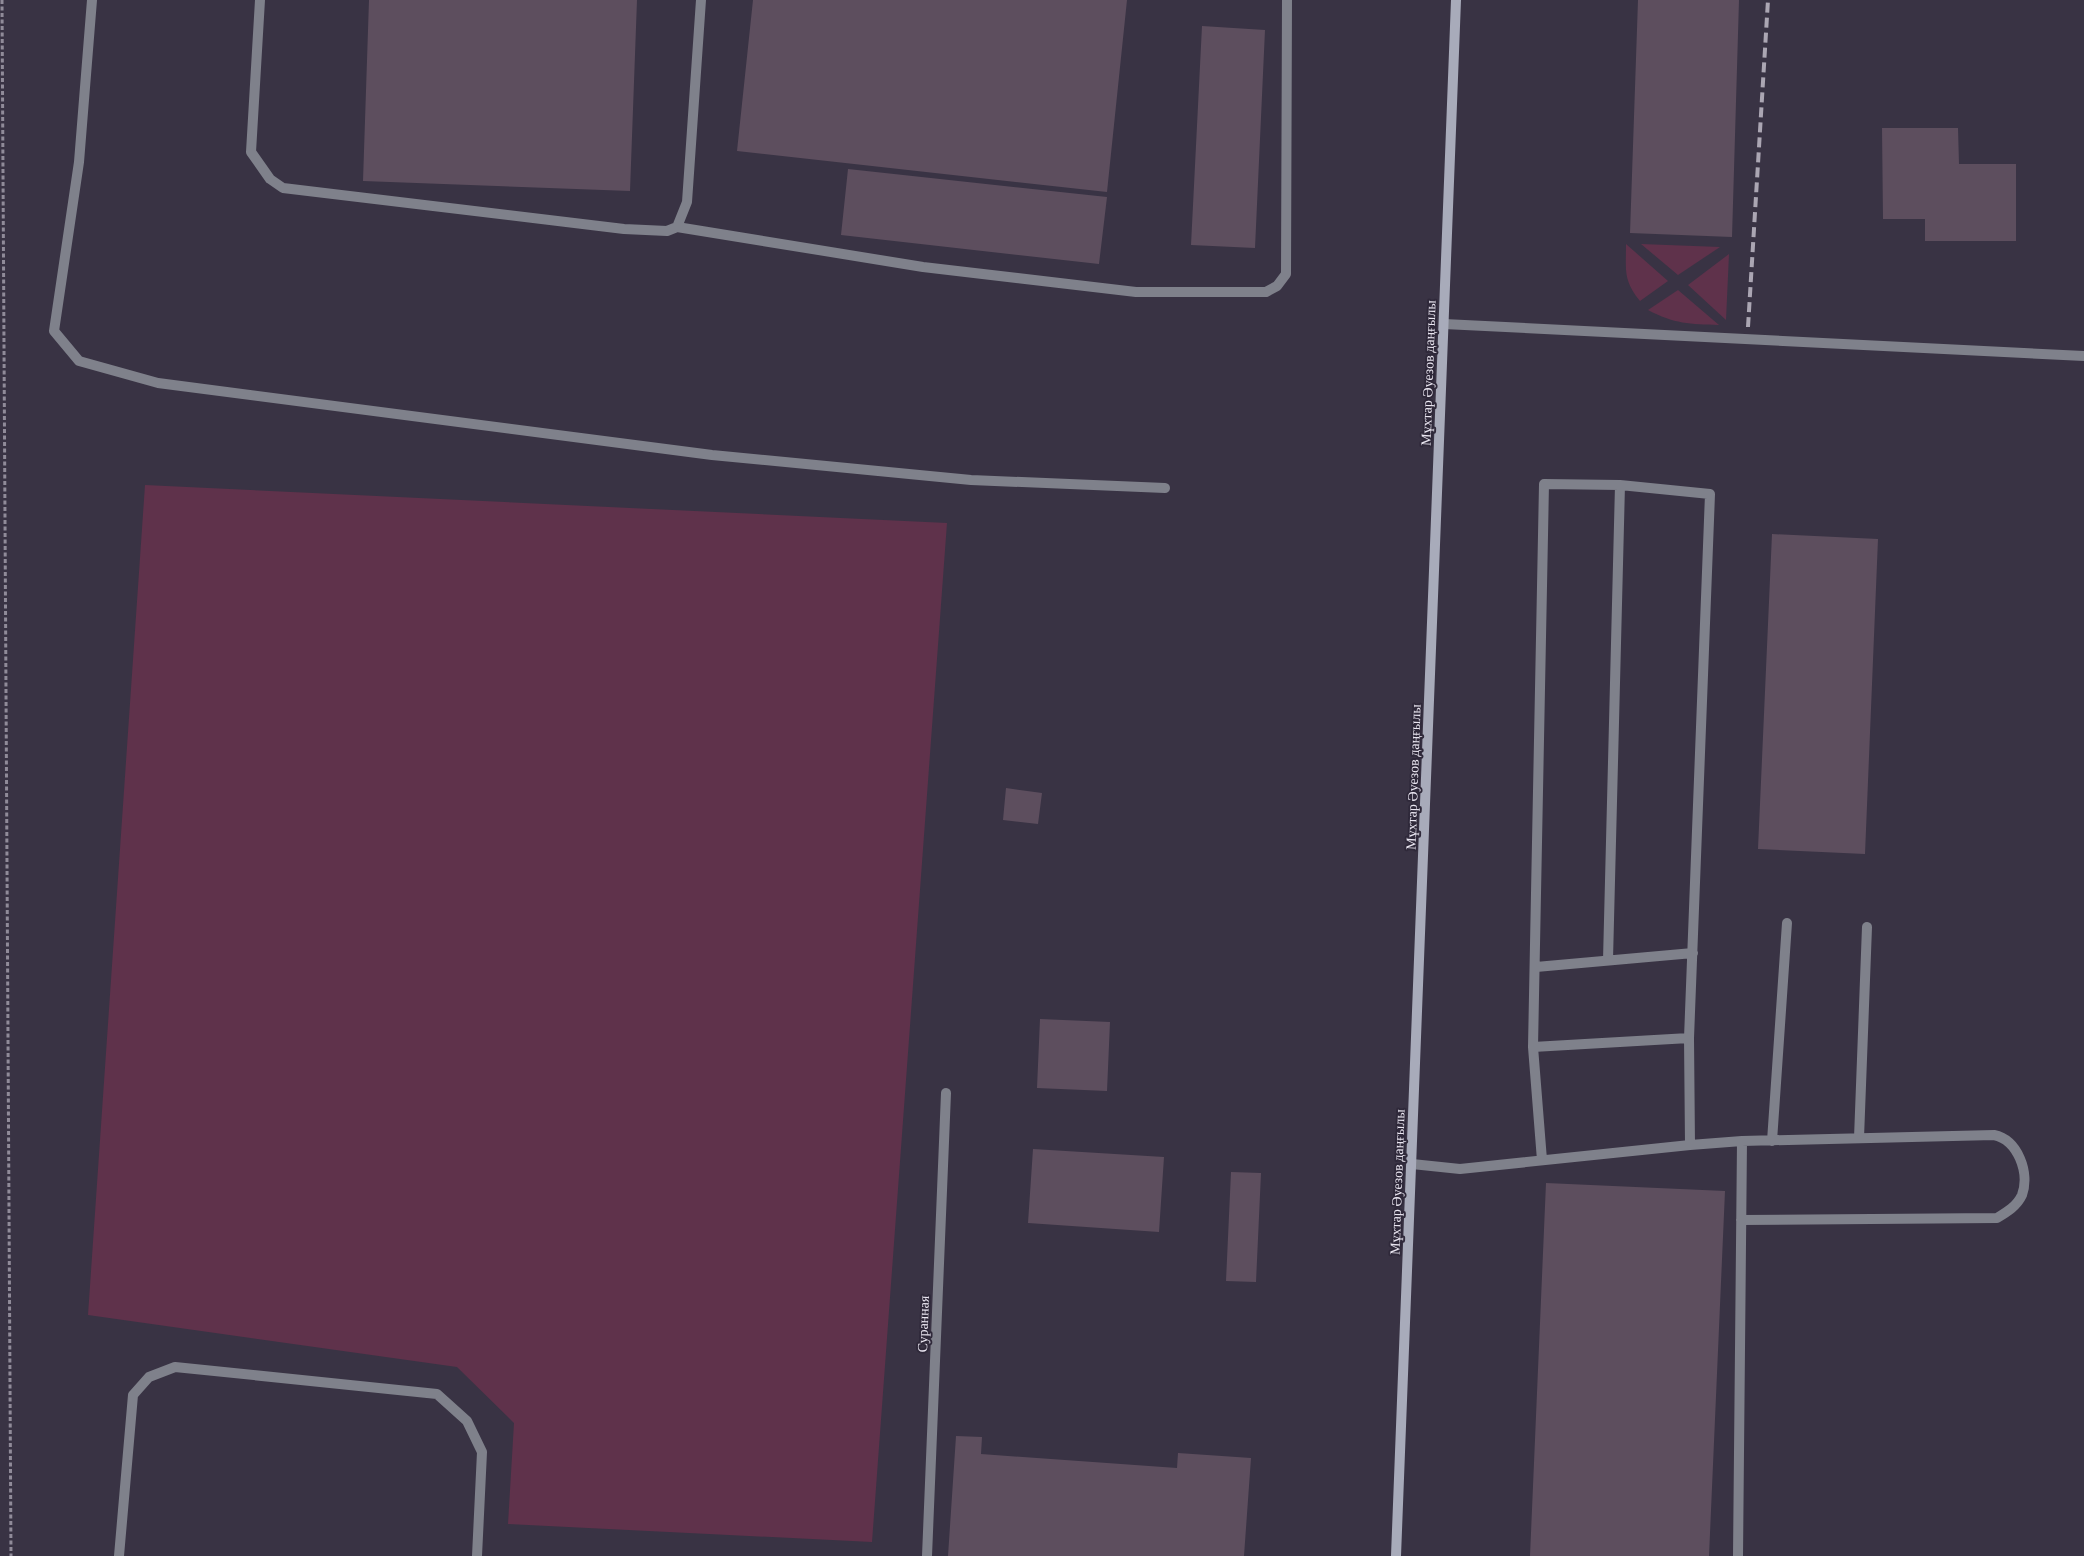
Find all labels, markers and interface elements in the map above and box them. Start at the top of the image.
street label: Мұхтар Әуезов даңғылы [1417,299,1439,446]
street label: Мұхтар Әуезов даңғылы [1402,703,1424,850]
street label: Мұхтар Әуезов даңғылы [1386,1108,1408,1255]
street label: Суранная [914,1295,932,1353]

